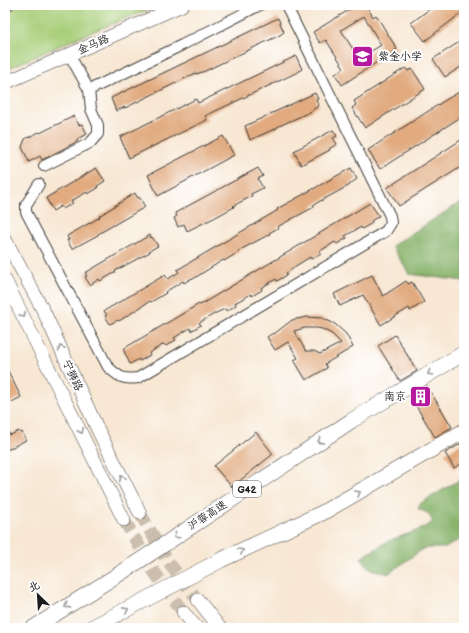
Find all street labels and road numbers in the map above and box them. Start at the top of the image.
street label: 金马路 [75,32,111,57]
street label: 宁狮路 [60,358,85,393]
road number: G42 [233,481,261,497]
street label: 沪蓉高速 [185,498,229,533]

